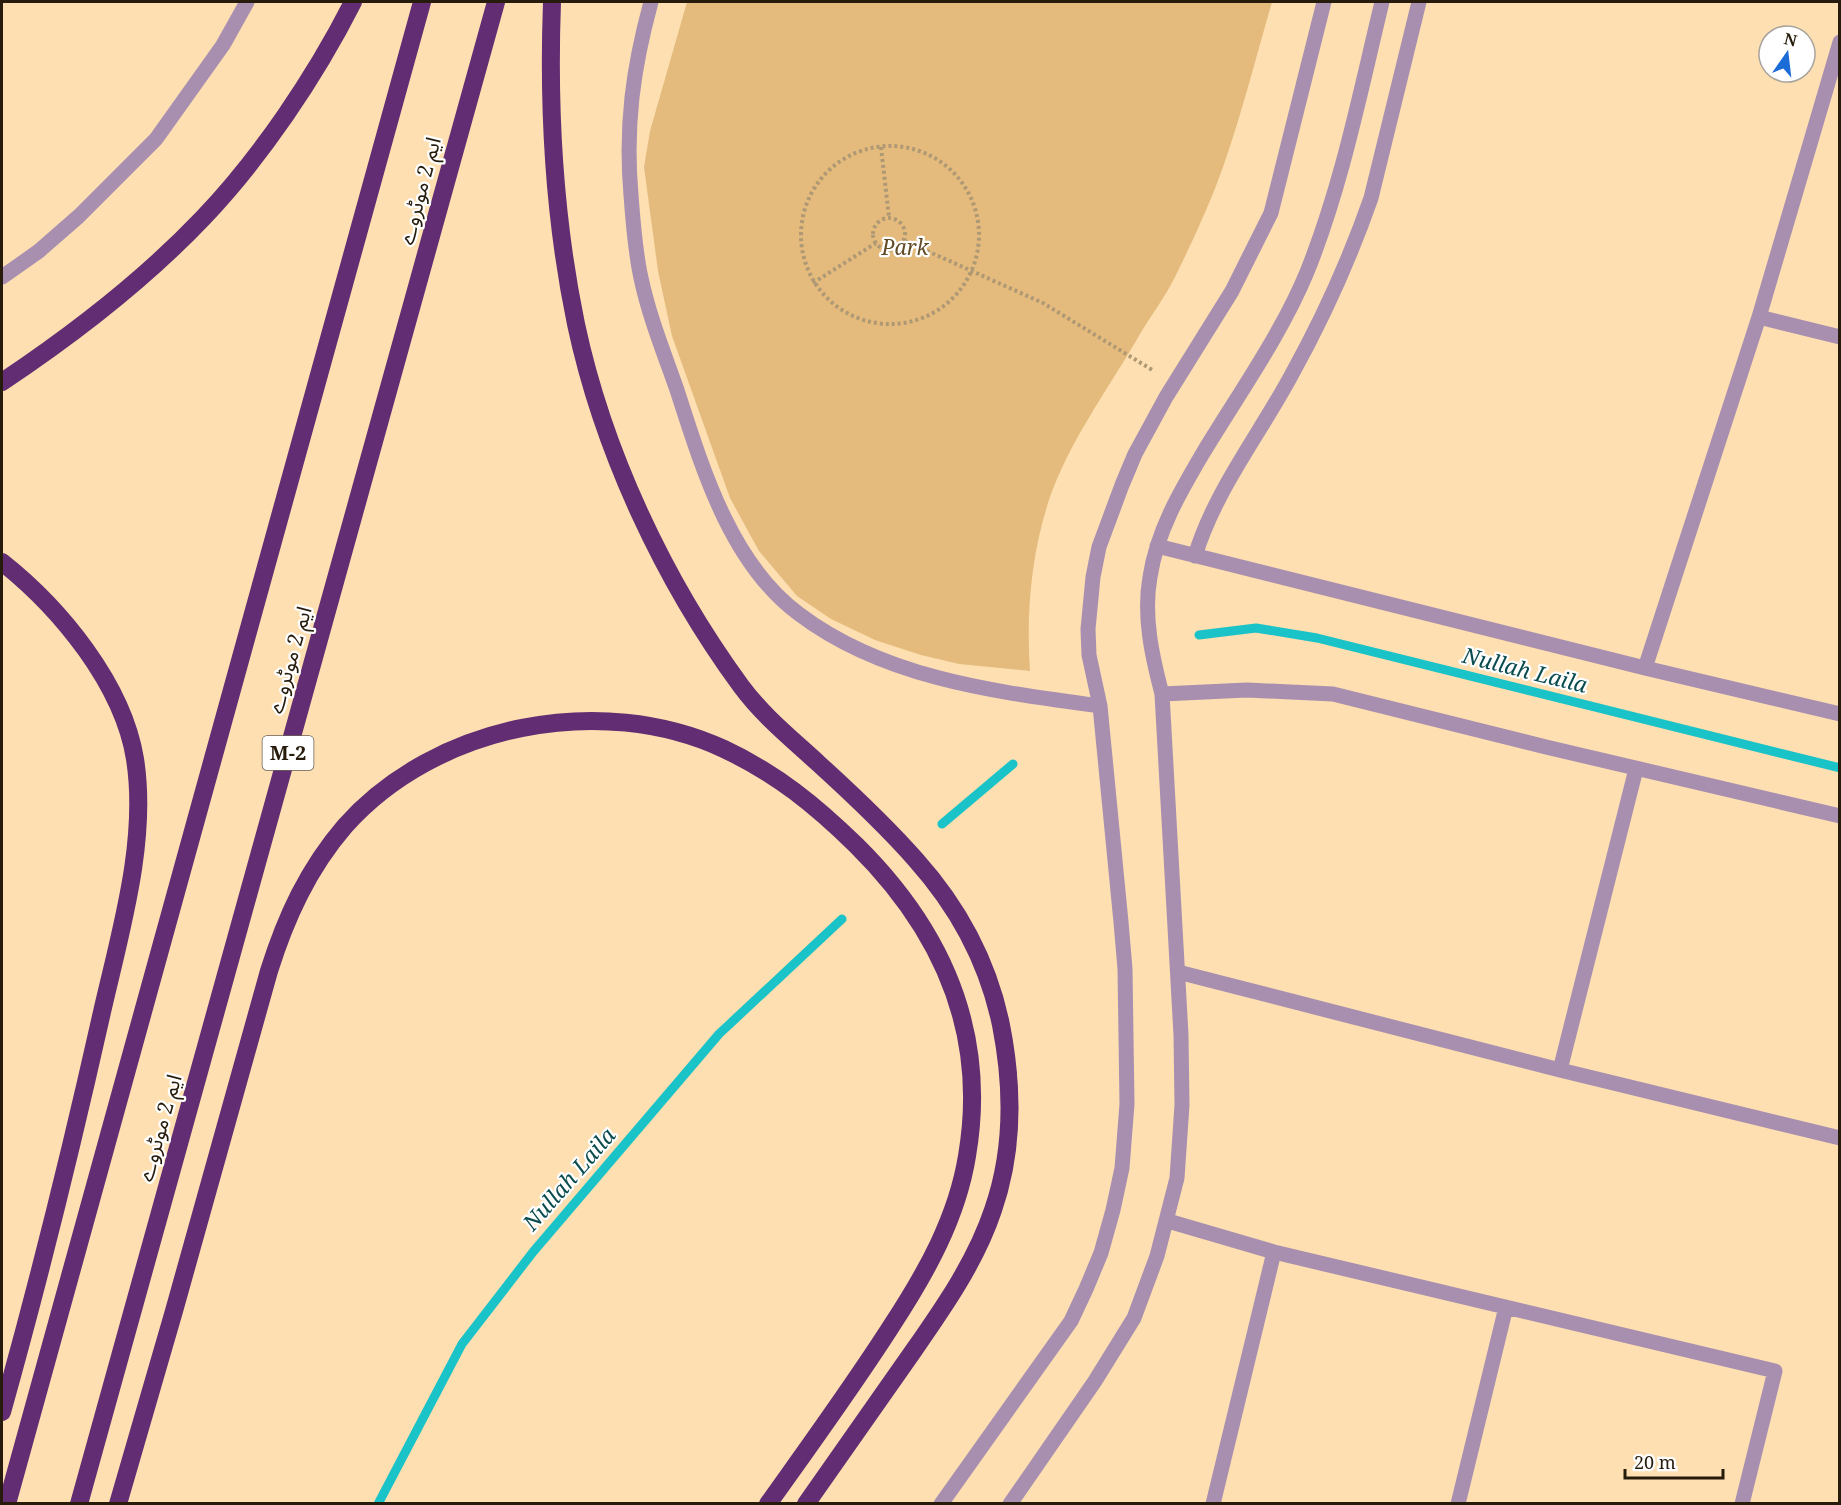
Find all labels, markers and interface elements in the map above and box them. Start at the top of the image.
north arrow [1757,24,1817,84]
text: N [1782,27,1800,52]
street label: ایم 2 موٹروے [391,134,449,248]
park label: Park [881,233,930,261]
street label: ایم 2 موٹروے [260,603,320,717]
water label: Nullah Laila [1459,639,1591,699]
road number: M-2 [262,736,314,770]
street label: ایم 2 موٹروے [130,1071,190,1185]
water label: Nullah Laila [514,1120,622,1237]
scale bar [1625,1442,1722,1480]
text: 20 m [1634,1450,1676,1474]

